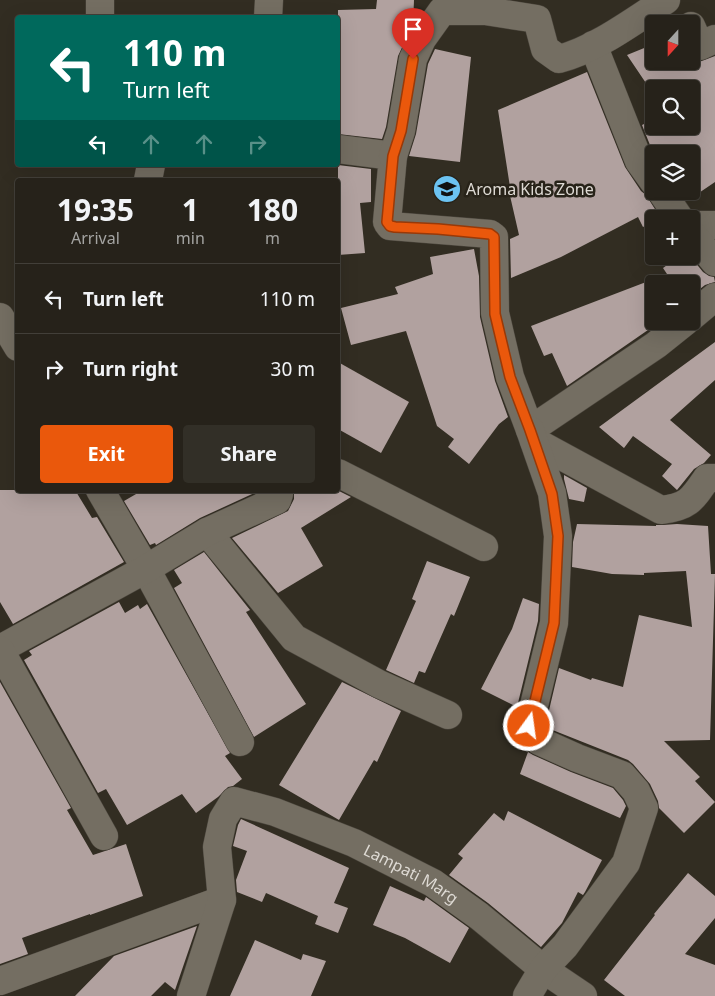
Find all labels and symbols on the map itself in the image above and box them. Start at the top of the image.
pin [392,8,434,59]
north arrow [645,15,700,70]
school or university icon: Aroma Kids Zone [432,174,462,204]
place label: Aroma Kids Zone [466,178,594,200]
position arrow [502,699,554,751]
street label: Lampati Marg [360,839,463,909]

